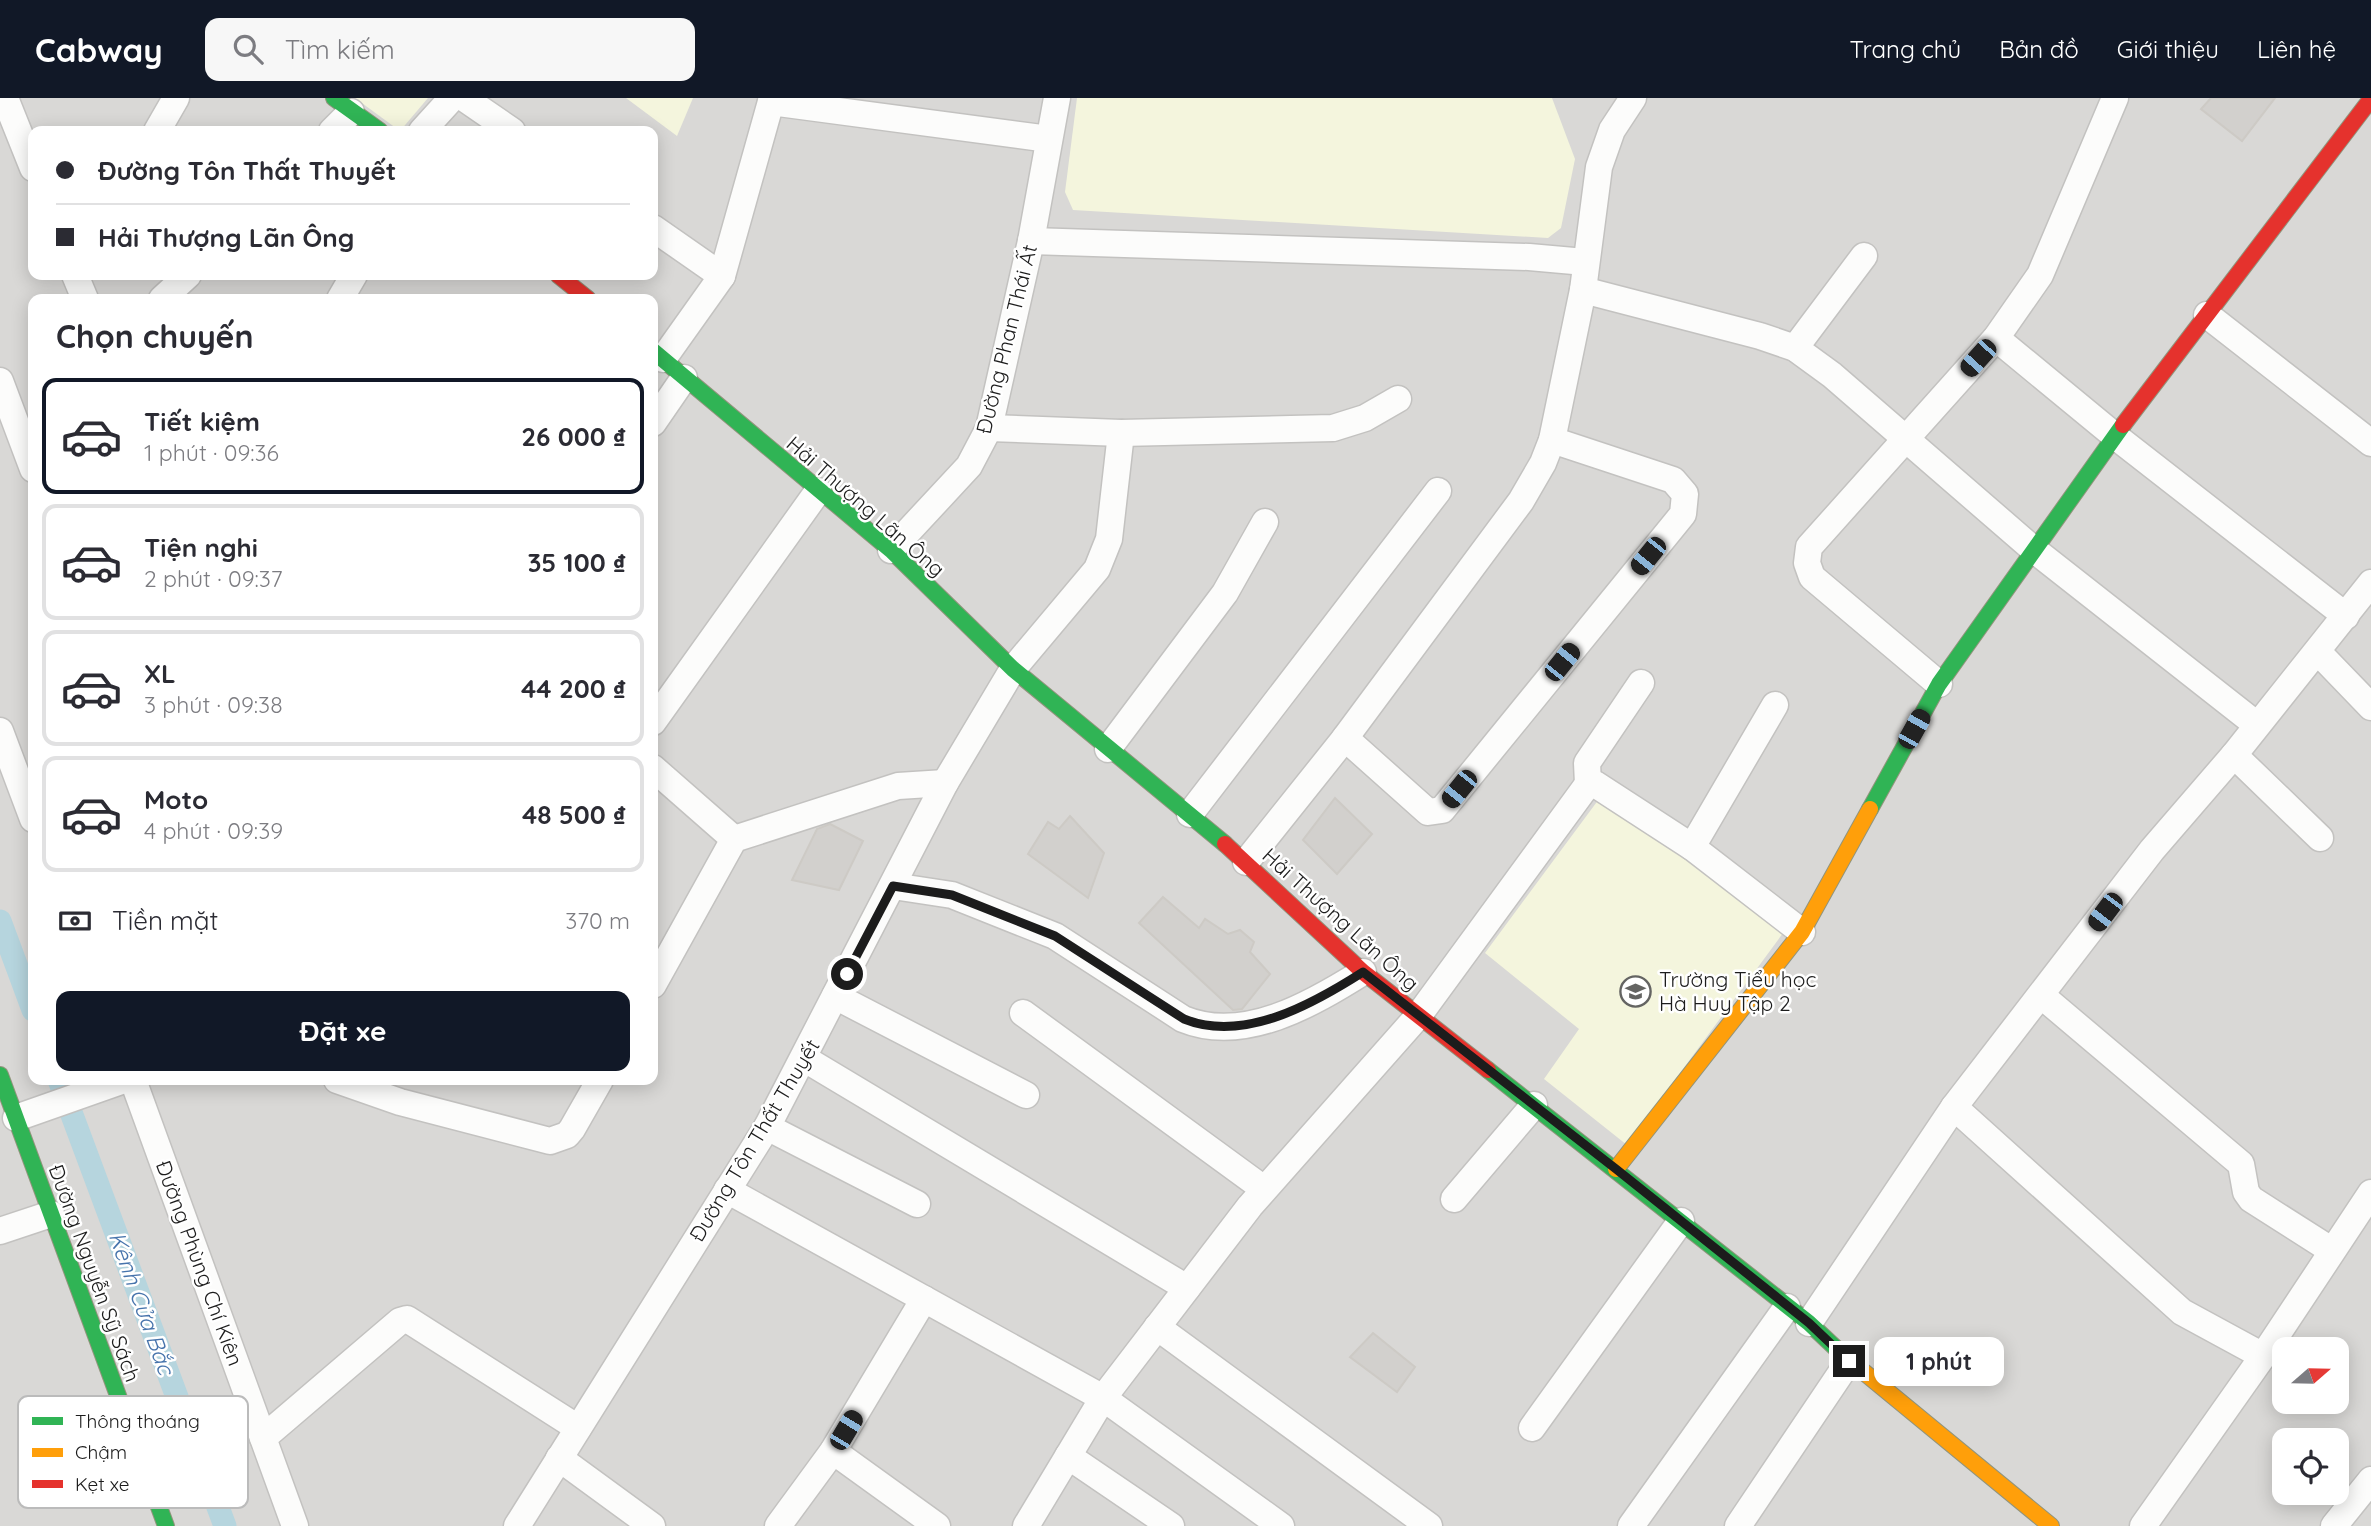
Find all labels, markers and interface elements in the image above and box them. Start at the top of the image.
search box [205,18,695,81]
text: Cabway [35,29,163,70]
icon: search [229,30,267,68]
text: Tìm kiếm [285,33,395,66]
text: Trang chủ [1849,34,1961,64]
text: Bản đồ [1999,34,2079,64]
text: Giới thiệu [2117,34,2219,64]
text: Liên hệ [2257,34,2336,64]
text: Đường Tôn Thất Thuyết [98,154,396,187]
text: Hải Thượng Lãn Ông [98,221,354,254]
street label: Đường Phan Thái Ất [970,242,1042,436]
text: Chọn chuyến [56,316,254,356]
car [1957,335,2000,381]
icon: car [60,405,123,468]
text: Tiết kiệm [144,405,260,438]
text: 26 000 ₫ [521,420,626,453]
street label: Hải Thượng Lãn Ông [781,430,951,582]
text: 1 phút · 09:36 [144,438,279,467]
icon: car [60,531,123,594]
text: Tiện nghi [144,531,258,564]
car [1627,533,1670,579]
text: 35 100 ₫ [527,546,626,579]
text: 2 phút · 09:37 [144,564,283,593]
car [1541,639,1584,685]
icon: car [60,657,123,720]
text: XL [144,657,176,690]
text: 44 200 ₫ [521,672,626,705]
text: 3 phút · 09:38 [144,690,283,719]
car [1895,706,1934,752]
car [1438,766,1481,812]
icon: car [60,783,123,846]
text: Moto [144,783,208,816]
text: 48 500 ₫ [522,798,626,831]
text: 4 phút · 09:39 [144,816,283,845]
street label: Hải Thượng Lãn Ông [1257,842,1425,996]
car [2084,889,2127,935]
icon: cash [56,902,94,940]
text: Tiền mặt [112,904,218,937]
text: 370 m [565,906,630,935]
route start [831,958,863,990]
place label: Trường Tiểu học Hà Huy Tập 2 [1659,966,1816,1016]
school or university icon: Trường Tiểu học Hà Huy Tập 2 [1619,974,1653,1008]
button: Đặt xe [56,991,630,1071]
street label: Đường Tôn Thất Thuyết [683,1034,825,1246]
street label: Đường Phùng Chí Kiên [151,1157,249,1369]
street label: Đường Nguyễn Sỹ Sách [44,1161,146,1385]
water label: Kênh Cửa Bắc [103,1228,182,1380]
callout: 1 phút [1874,1336,2003,1386]
north arrow [2272,1337,2348,1414]
map controls [2272,1337,2349,1505]
route end [1833,1345,1865,1377]
text: 1 phút [1906,1347,1972,1376]
legend [18,1396,248,1508]
car [827,1407,866,1453]
text: Thông thoáng [75,1409,200,1433]
button: locate [2272,1428,2349,1505]
text: Chậm [75,1440,127,1464]
text: Kẹt xe [75,1472,130,1496]

